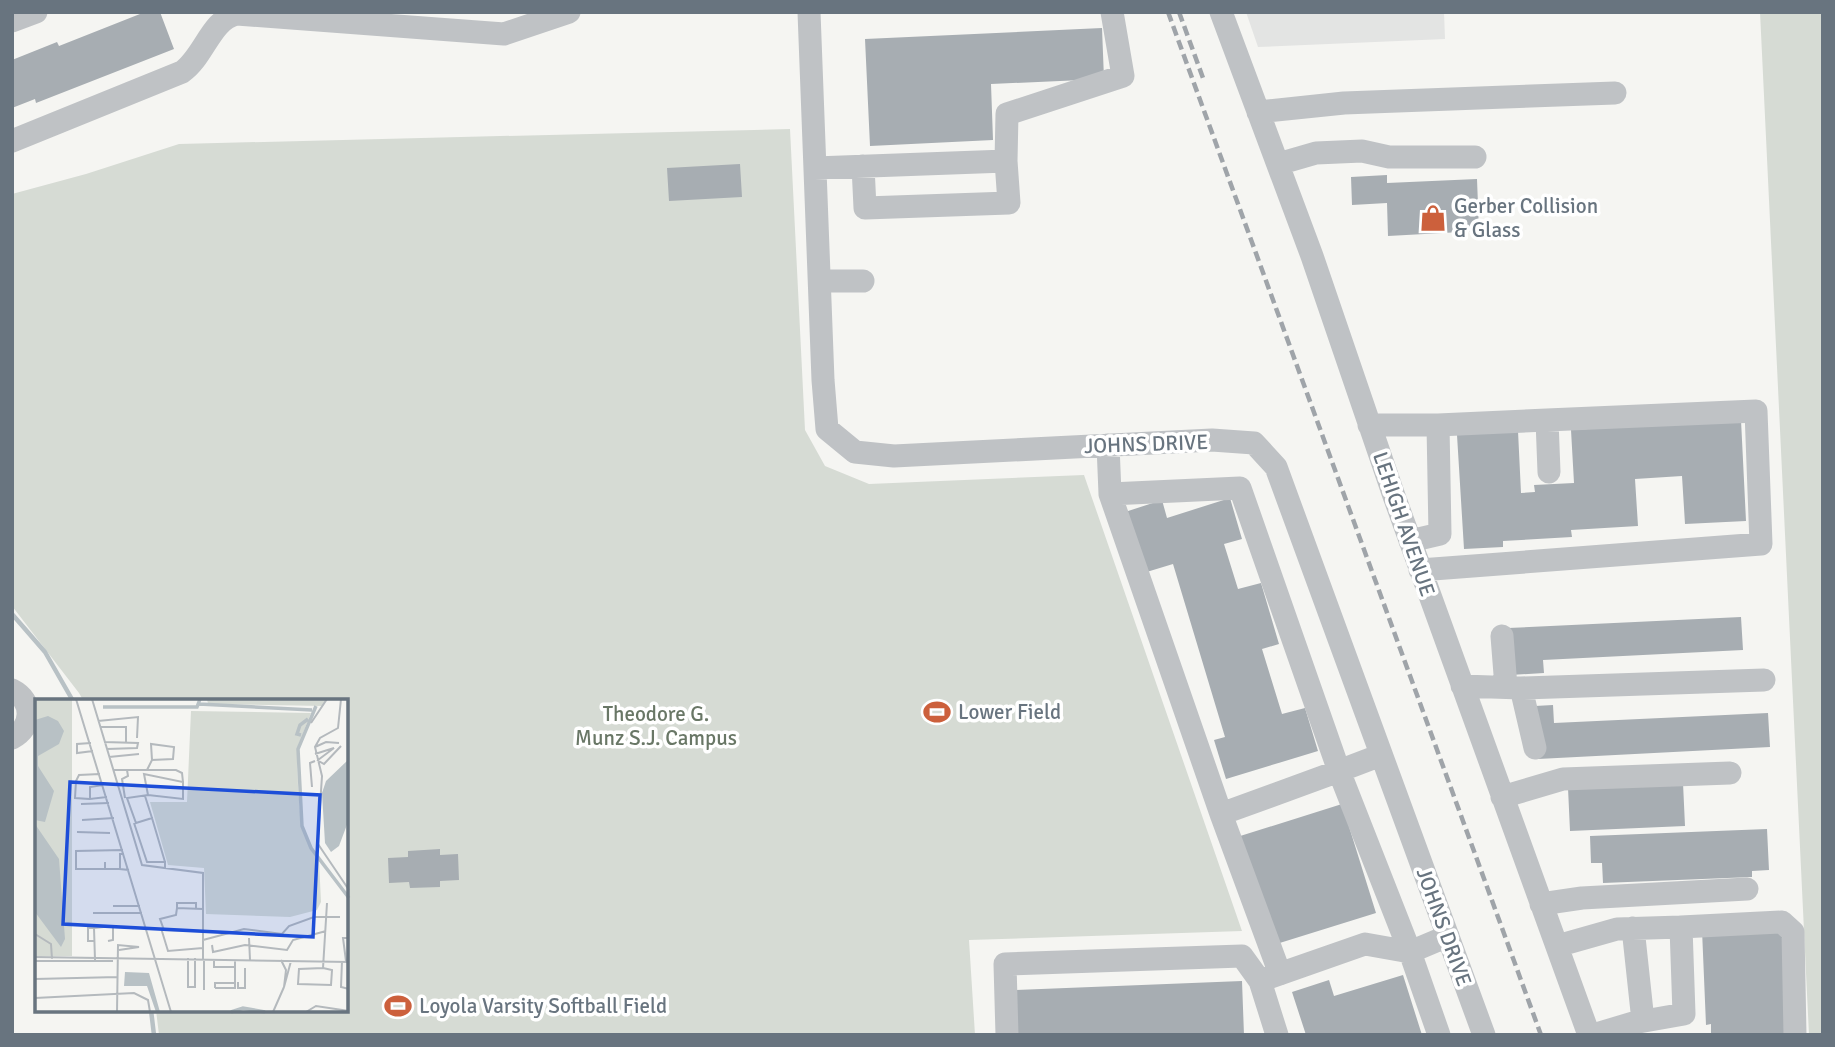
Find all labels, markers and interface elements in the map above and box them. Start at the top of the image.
place label: Gerber Collision & Glass [1454,193,1598,243]
shop icon: Gerber Collision & Glass [1418,203,1448,233]
street label: JOHNS DRIVE [1084,429,1208,459]
street label: LEHIGH AVENUE [1367,448,1441,600]
sports icon: Lower Field [922,697,952,727]
inset map [35,699,348,1012]
place label: Lower Field [958,699,1061,725]
park label: Theodore G. Munz S.J. Campus [575,701,737,751]
street label: JOHNS DRIVE [1411,864,1477,990]
sports icon: Loyola Varsity Softball Field [383,991,413,1021]
place label: Loyola Varsity Softball Field [419,993,667,1019]

